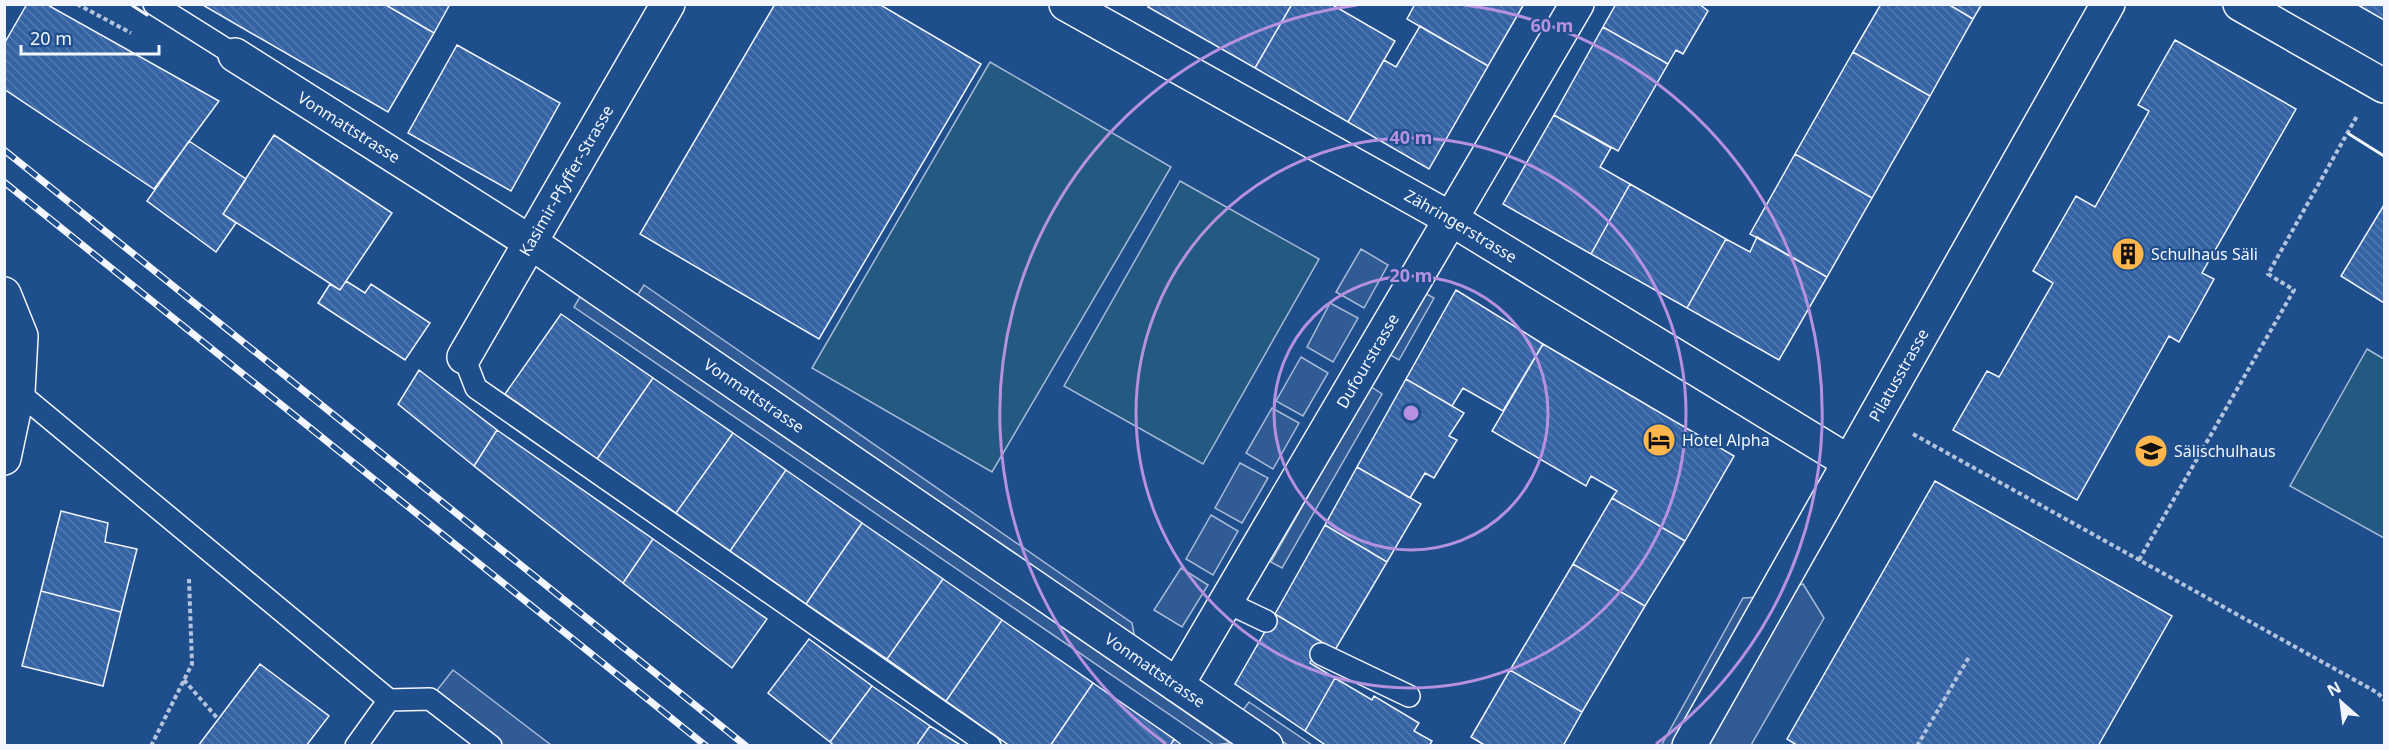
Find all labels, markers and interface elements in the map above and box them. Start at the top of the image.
text: 60 m [1531,13,1573,37]
scale bar [21,18,159,56]
text: 20 m [30,26,72,50]
street label: Vonmattstrasse [294,87,405,168]
street label: Kasimir-Pfyffer-Strasse [514,101,618,260]
text: 40 m [1390,125,1432,149]
street label: Zähringerstrasse [1401,184,1521,268]
building icon: Schulhaus Säli [2110,236,2146,272]
place label: Schulhaus Säli [2151,243,2258,265]
text: 20 m [1390,263,1432,287]
street label: Dufourstrasse [1331,309,1404,412]
street label: Pilatusstrasse [1863,325,1933,425]
street label: Vonmattstrasse [700,353,809,438]
centre of rings [1401,403,1421,423]
hotel icon: Hotel Alpha [1641,422,1677,458]
place label: Hotel Alpha [1682,429,1770,451]
school or university icon: Sälischulhaus [2133,433,2169,469]
place label: Sälischulhaus [2174,440,2276,462]
street label: Vonmattstrasse [1101,628,1210,712]
north arrow [2311,672,2371,732]
text: N [2323,676,2345,702]

